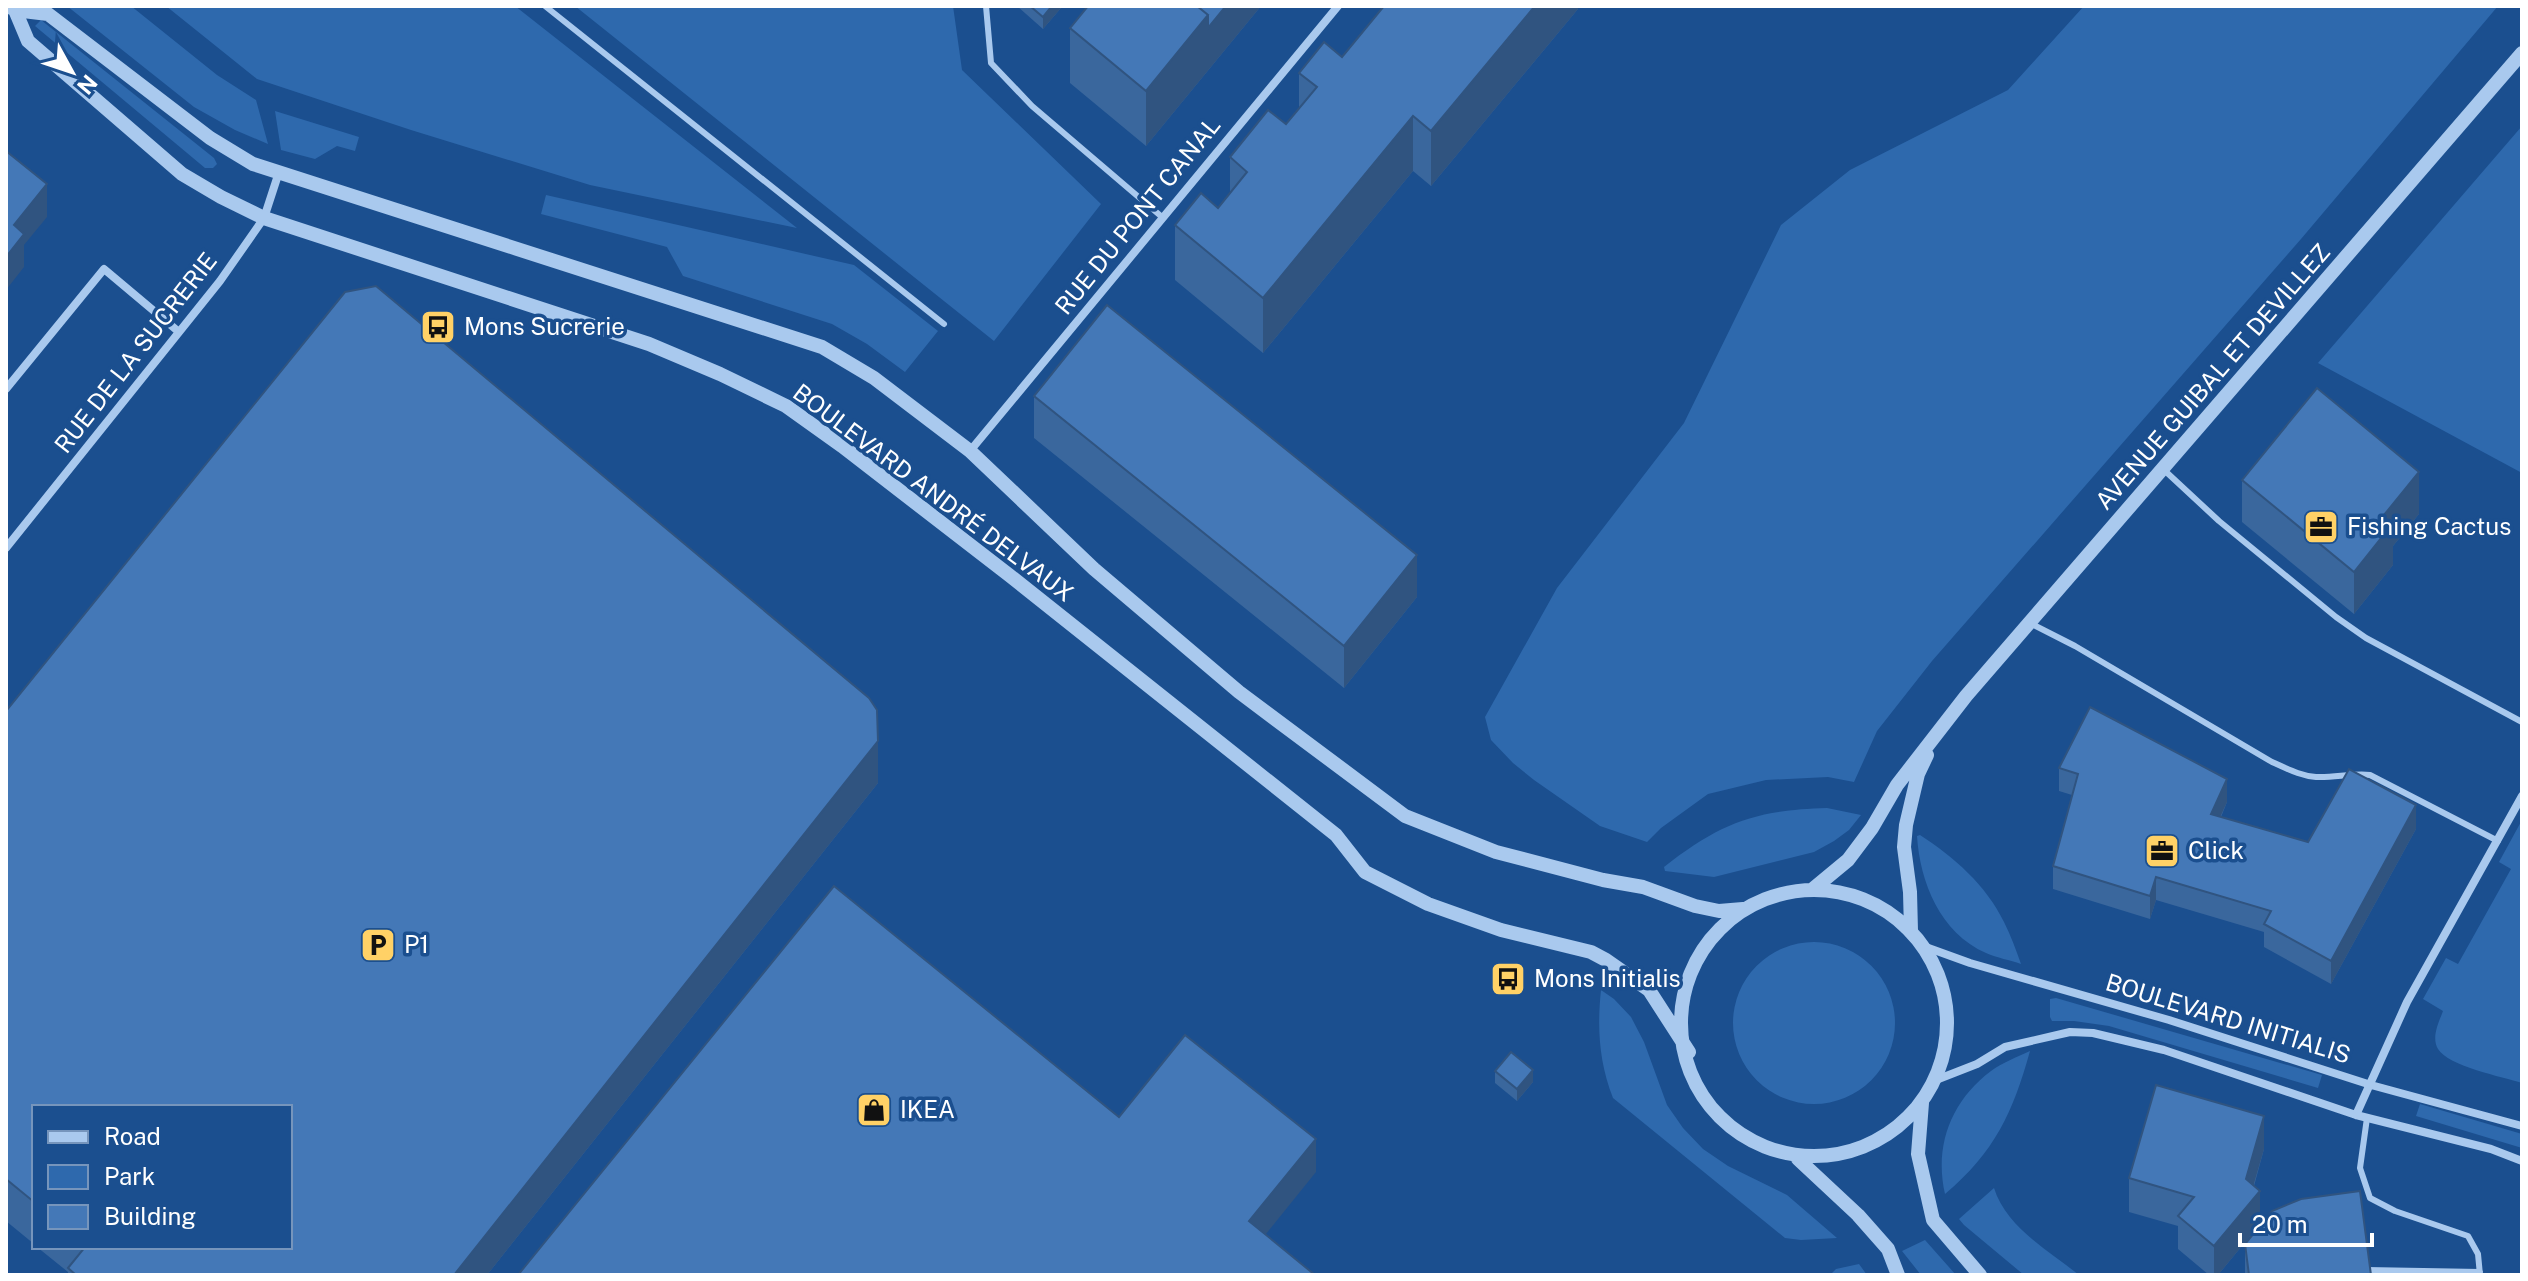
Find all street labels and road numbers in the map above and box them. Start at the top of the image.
street label: RUE DU PONT CANAL [1049,111,1226,320]
street label: AVENUE GUIBAL ET DEVILLEZ [2089,238,2335,515]
street label: RUE DE LA SUCRERIE [48,247,222,458]
street label: BOULEVARD ANDRÉ DELVAUX [788,378,1079,607]
street label: BOULEVARD INITIALIS [2102,967,2354,1069]

